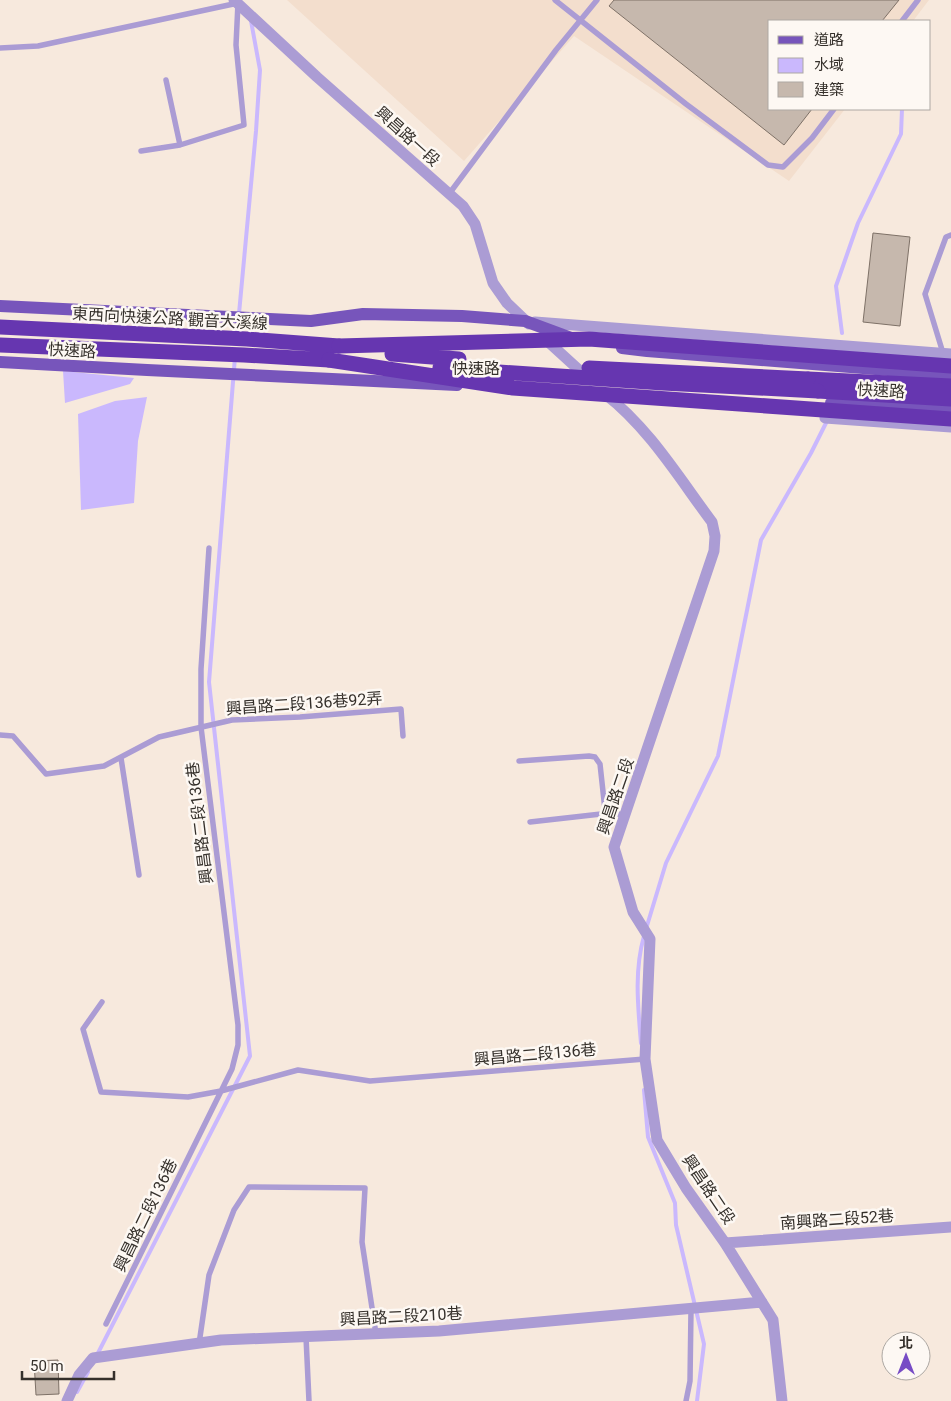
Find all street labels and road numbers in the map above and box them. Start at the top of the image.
street label: 興昌路一段 [372,103,444,170]
street label: 東西向快速公路 觀音大溪線 [72,304,268,333]
street label: 快速路 [48,340,96,361]
street label: 快速路 [452,359,500,378]
street label: 快速路 [857,380,905,401]
street label: 興昌路二段136巷92弄 [225,689,383,718]
street label: 興昌路二段 [593,755,637,837]
street label: 興昌路二段136巷 [183,761,216,885]
street label: 興昌路二段136巷 [473,1040,597,1069]
street label: 興昌路二段 [678,1151,739,1228]
street label: 興昌路二段136巷 [110,1156,181,1275]
street label: 南興路二段52巷 [780,1206,895,1233]
street label: 興昌路二段210巷 [339,1304,463,1329]

